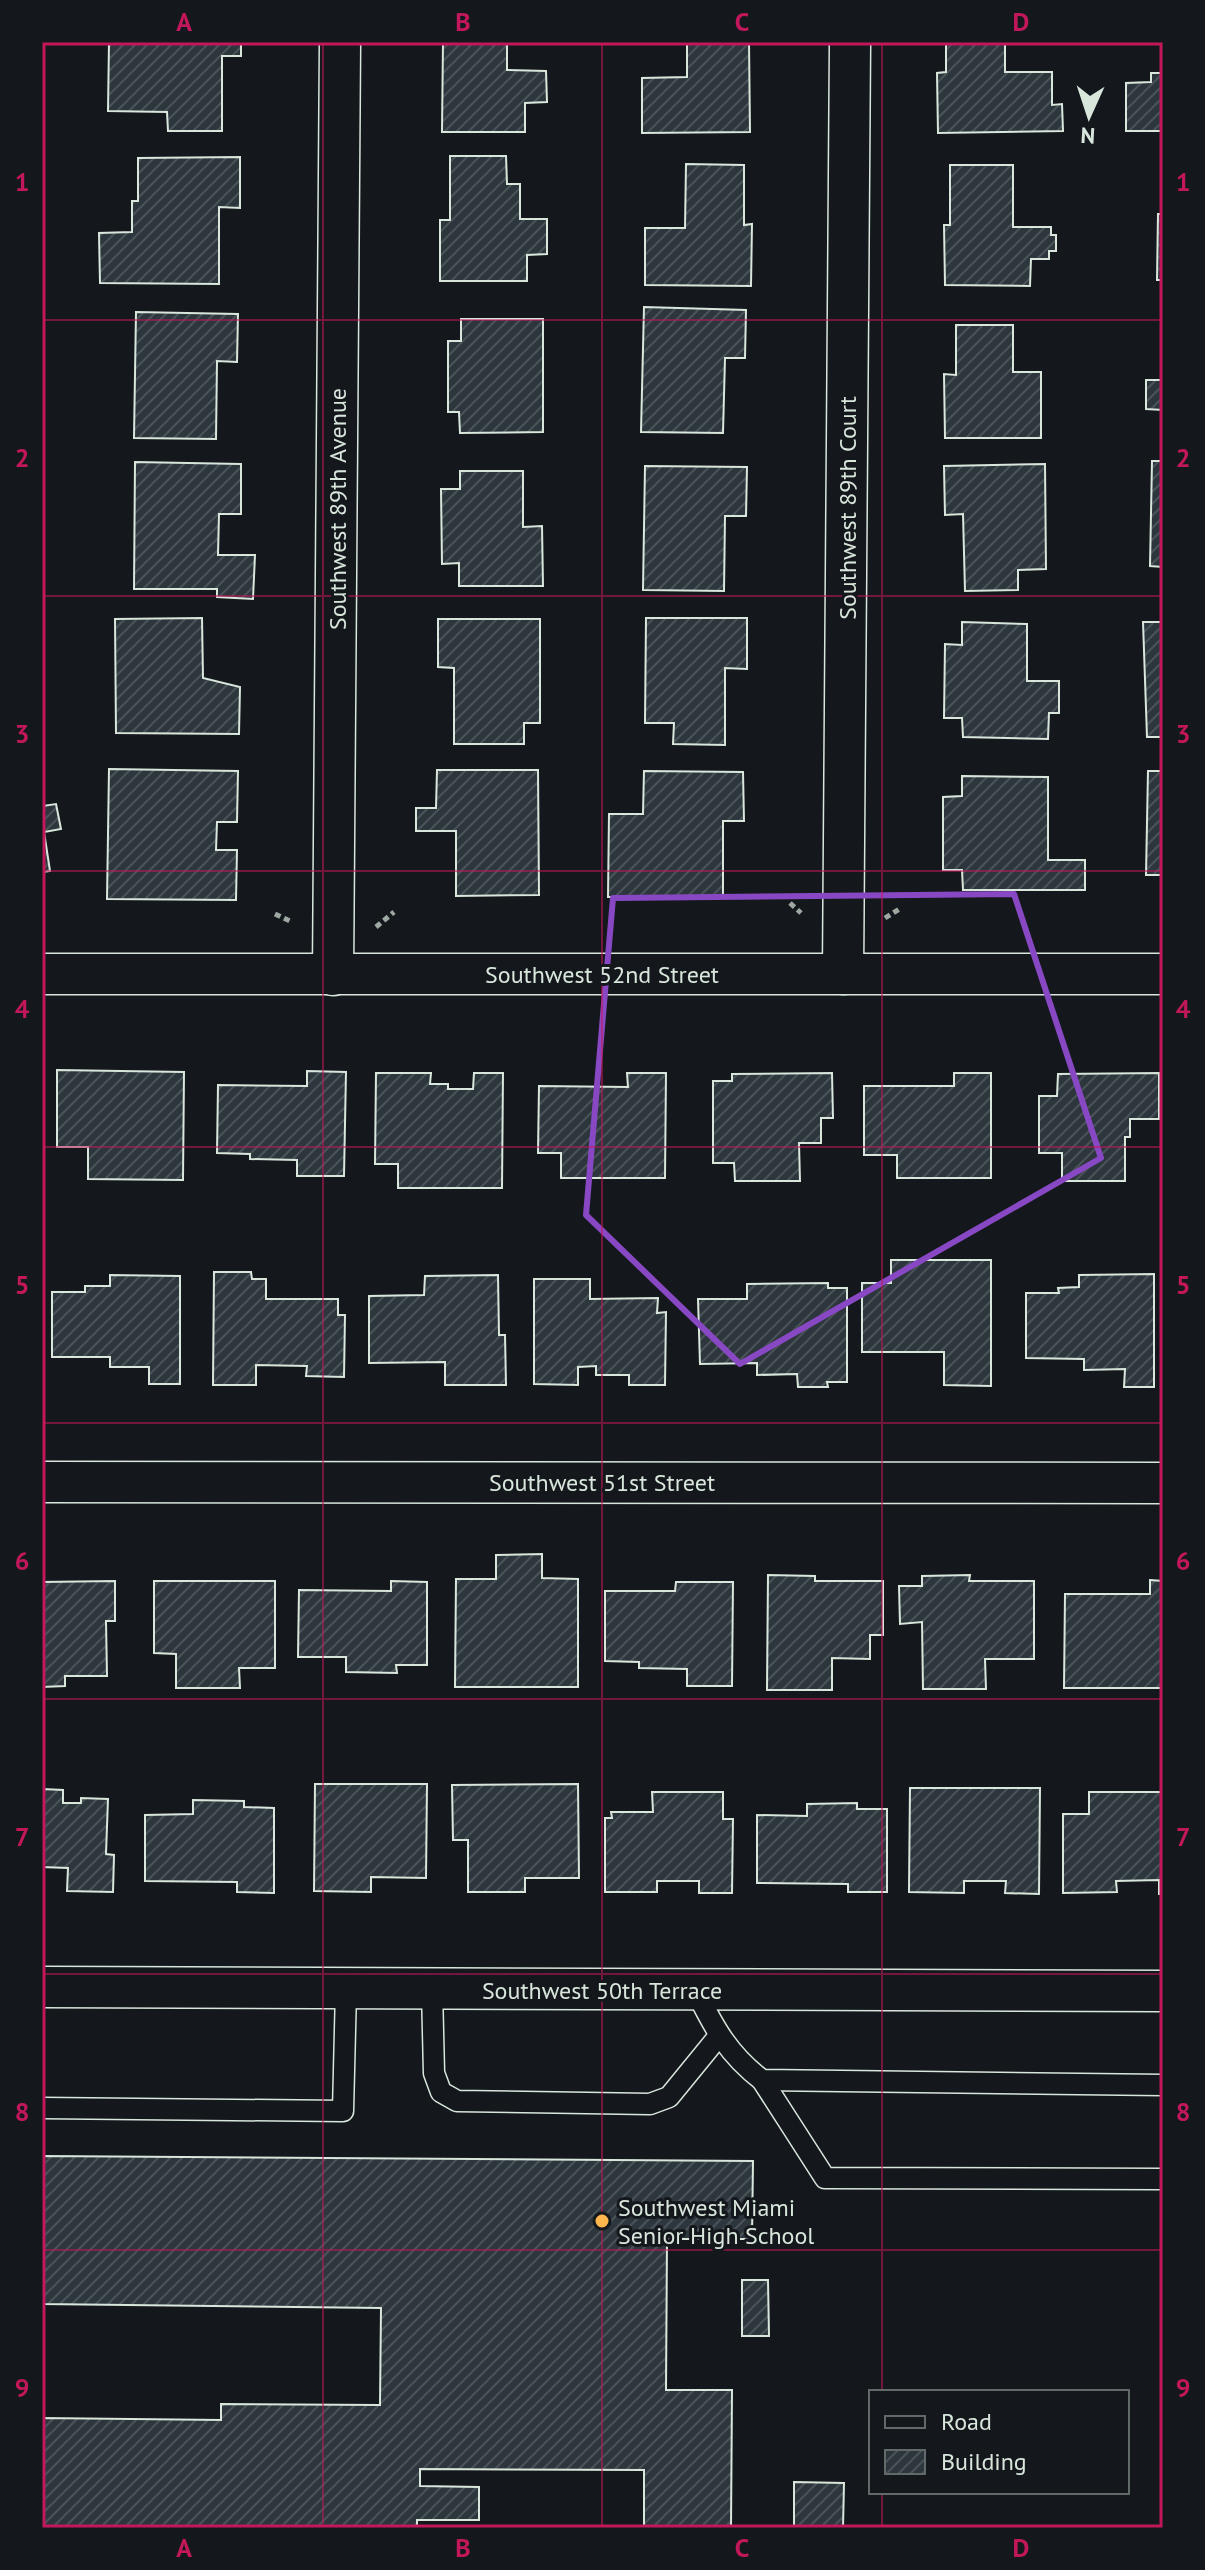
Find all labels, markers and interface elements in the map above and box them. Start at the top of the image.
text: A [176,5,192,38]
text: B [455,5,471,38]
text: C [735,5,749,38]
text: D [1013,5,1029,38]
north arrow [1049,76,1129,156]
text: N [1080,122,1096,150]
text: 1 [15,165,29,198]
text: 1 [1176,165,1190,198]
street label: Southwest 89th Avenue [322,388,353,630]
street label: Southwest 89th Court [832,396,863,620]
text: 2 [15,441,29,474]
text: 2 [1176,441,1190,474]
text: 3 [15,717,29,750]
text: 3 [1176,717,1190,750]
street label: Southwest 52nd Street [485,959,719,990]
text: 4 [15,992,30,1025]
text: 4 [1176,992,1191,1025]
text: 5 [15,1268,29,1301]
text: 5 [1176,1268,1190,1301]
street label: Southwest 51st Street [489,1467,715,1498]
text: 6 [15,1544,29,1577]
text: 6 [1176,1544,1190,1577]
text: 7 [15,1820,29,1853]
text: 7 [1176,1820,1190,1853]
street label: Southwest 50th Terrace [482,1975,722,2006]
text: 8 [15,2095,29,2128]
text: 8 [1176,2095,1190,2128]
place label: Southwest Miami Senior High School [618,2192,814,2251]
marker: Southwest Miami Senior High School [593,2212,611,2230]
text: 9 [15,2371,29,2404]
text: 9 [1176,2371,1190,2404]
legend [869,2390,1129,2494]
text: Road [941,2406,992,2437]
text: Building [941,2446,1027,2477]
text: A [176,2531,192,2564]
text: B [455,2531,471,2564]
text: C [735,2531,749,2564]
text: D [1013,2531,1029,2564]

